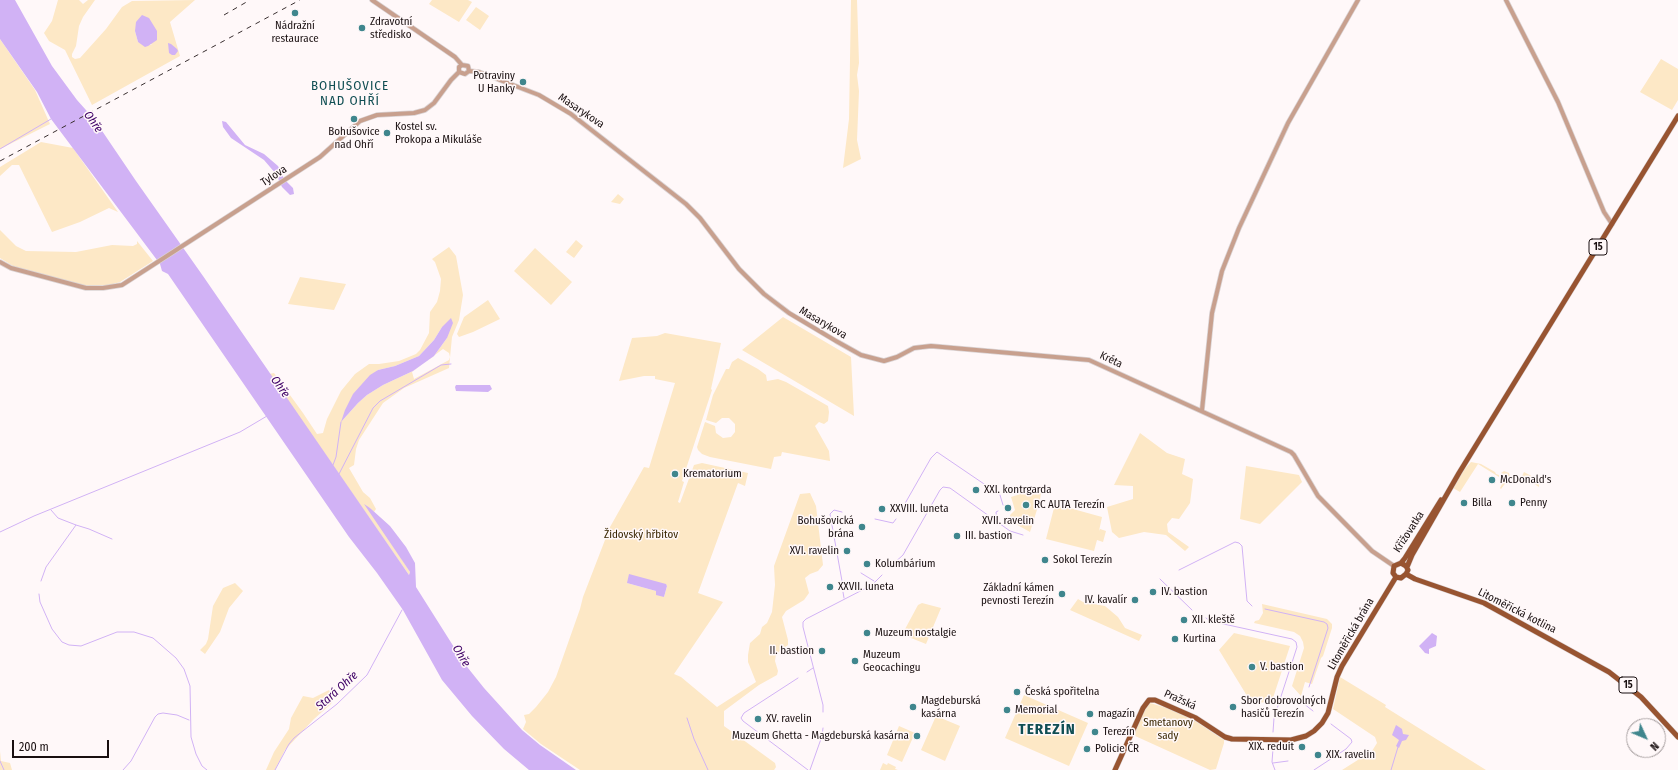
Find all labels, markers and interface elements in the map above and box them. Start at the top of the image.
marker: Nádražní restaurace [290,8,300,18]
place label: Zdravotní středisko [370,15,412,41]
place label: Nádražní restaurace [271,19,319,45]
marker: Zdravotní středisko [357,23,367,33]
place label: Potraviny U Hanky [473,69,515,95]
marker: Potraviny U Hanky [518,77,528,87]
district label: BOHUŠOVICE NAD OHŘÍ [311,78,389,109]
street label: Masarykova [555,91,607,131]
water label: Ohře [80,108,106,136]
marker: Bohušovice nad Ohří [349,114,359,124]
place label: Kostel sv. Prokopa a Mikuláše [395,120,482,146]
place label: Bohušovice nad Ohří [328,125,380,151]
marker: Kostel sv. Prokopa a Mikuláše [382,128,392,138]
street label: Tylova [259,163,289,189]
road number: 15 [1589,239,1607,255]
street label: Masarykova [797,304,849,342]
street label: Kréta [1097,349,1125,371]
water label: Ohře [267,373,293,401]
place label: Krematorium [683,467,742,481]
marker: Krematorium [670,469,680,479]
place label: McDonald's [1500,473,1551,487]
marker: McDonald's [1487,475,1497,485]
place label: XXI. kontrgarda [984,483,1052,497]
marker: XXI. kontrgarda [971,485,981,495]
place label: Billa [1472,496,1492,510]
place label: Penny [1520,496,1547,510]
place label: RC AUTA Terezín [1034,498,1105,512]
marker: Billa [1459,498,1469,508]
marker: Penny [1507,498,1517,508]
marker: RC AUTA Terezín [1021,500,1031,510]
place label: XXVIII. luneta [890,502,949,516]
marker: XVII. ravelin [1003,503,1013,513]
marker: XXVIII. luneta [877,504,887,514]
street label: Křižovatka [1391,509,1427,555]
place label: Bohušovická brána [797,514,854,540]
place label: XVII. ravelin [982,514,1034,528]
marker: Bohušovická brána [857,522,867,532]
park label: Židovský hřbitov [604,528,678,542]
place label: III. bastion [965,529,1012,543]
marker: III. bastion [952,531,962,541]
place label: XVI. ravelin [790,544,839,558]
marker: XVI. ravelin [842,546,852,556]
place label: Sokol Terezín [1053,553,1112,567]
marker: Sokol Terezín [1040,555,1050,565]
place label: Kolumbárium [875,557,936,571]
marker: Kolumbárium [862,559,872,569]
place label: XXVII. luneta [838,580,894,594]
place label: Základní kámen pevnosti Terezín [981,581,1054,607]
marker: XXVII. luneta [825,582,835,592]
place label: IV. bastion [1161,585,1208,599]
street label: Litoměřická kotlina [1476,586,1558,636]
marker: IV. bastion [1148,587,1158,597]
marker: Základní kámen pevnosti Terezín [1057,589,1067,599]
place label: IV. kavalír [1084,593,1127,607]
marker: IV. kavalír [1130,595,1140,605]
street label: Litoměřická brána [1325,596,1377,672]
place label: XII. kleště [1192,613,1235,627]
marker: XII. kleště [1179,615,1189,625]
place label: Muzeum nostalgie [875,626,956,640]
marker: Muzeum nostalgie [862,628,872,638]
place label: Kurtina [1183,632,1216,646]
marker: Kurtina [1170,634,1180,644]
water label: Ohře [449,642,473,670]
place label: II. bastion [770,644,814,658]
marker: II. bastion [817,646,827,656]
place label: Muzeum Geocachingu [863,648,920,674]
marker: Muzeum Geocachingu [850,656,860,666]
place label: V. bastion [1260,660,1304,674]
marker: V. bastion [1247,662,1257,672]
water label: Stará Ohře [313,668,361,714]
road number: 15 [1619,677,1637,693]
place label: Česká spořitelna [1025,685,1099,699]
marker: Česká spořitelna [1012,687,1022,697]
street label: Pražská [1162,687,1198,713]
place label: Magdeburská kasárna [921,694,981,720]
place label: Sbor dobrovolných hasičů Terezín [1241,694,1326,720]
marker: Magdeburská kasárna [908,702,918,712]
marker: Sbor dobrovolných hasičů Terezín [1228,702,1238,712]
place label: Memorial [1015,703,1057,717]
marker: Memorial [1002,705,1012,715]
place label: magazín [1098,707,1135,721]
marker: magazín [1085,709,1095,719]
place label: XV. ravelin [766,712,812,726]
marker: XV. ravelin [753,714,763,724]
park label: Smetanovy sady [1143,716,1193,742]
north arrow [1626,718,1666,758]
district label: TEREZÍN [1018,721,1076,739]
place label: Terezín [1103,725,1135,739]
marker: Terezín [1090,727,1100,737]
place label: Muzeum Ghetta - Magdeburská kasárna [732,729,909,743]
marker: Muzeum Ghetta - Magdeburská kasárna [912,731,922,741]
scale bar [14,732,111,758]
text: N [1647,739,1661,753]
text: 200 m [19,740,49,754]
place label: XIX. reduit [1248,740,1294,754]
place label: Policie ČR [1095,742,1139,756]
marker: XIX. reduit [1297,742,1307,752]
marker: Policie ČR [1082,744,1092,754]
place label: XIX. ravelin [1326,748,1375,762]
marker: XIX. ravelin [1313,750,1323,760]

